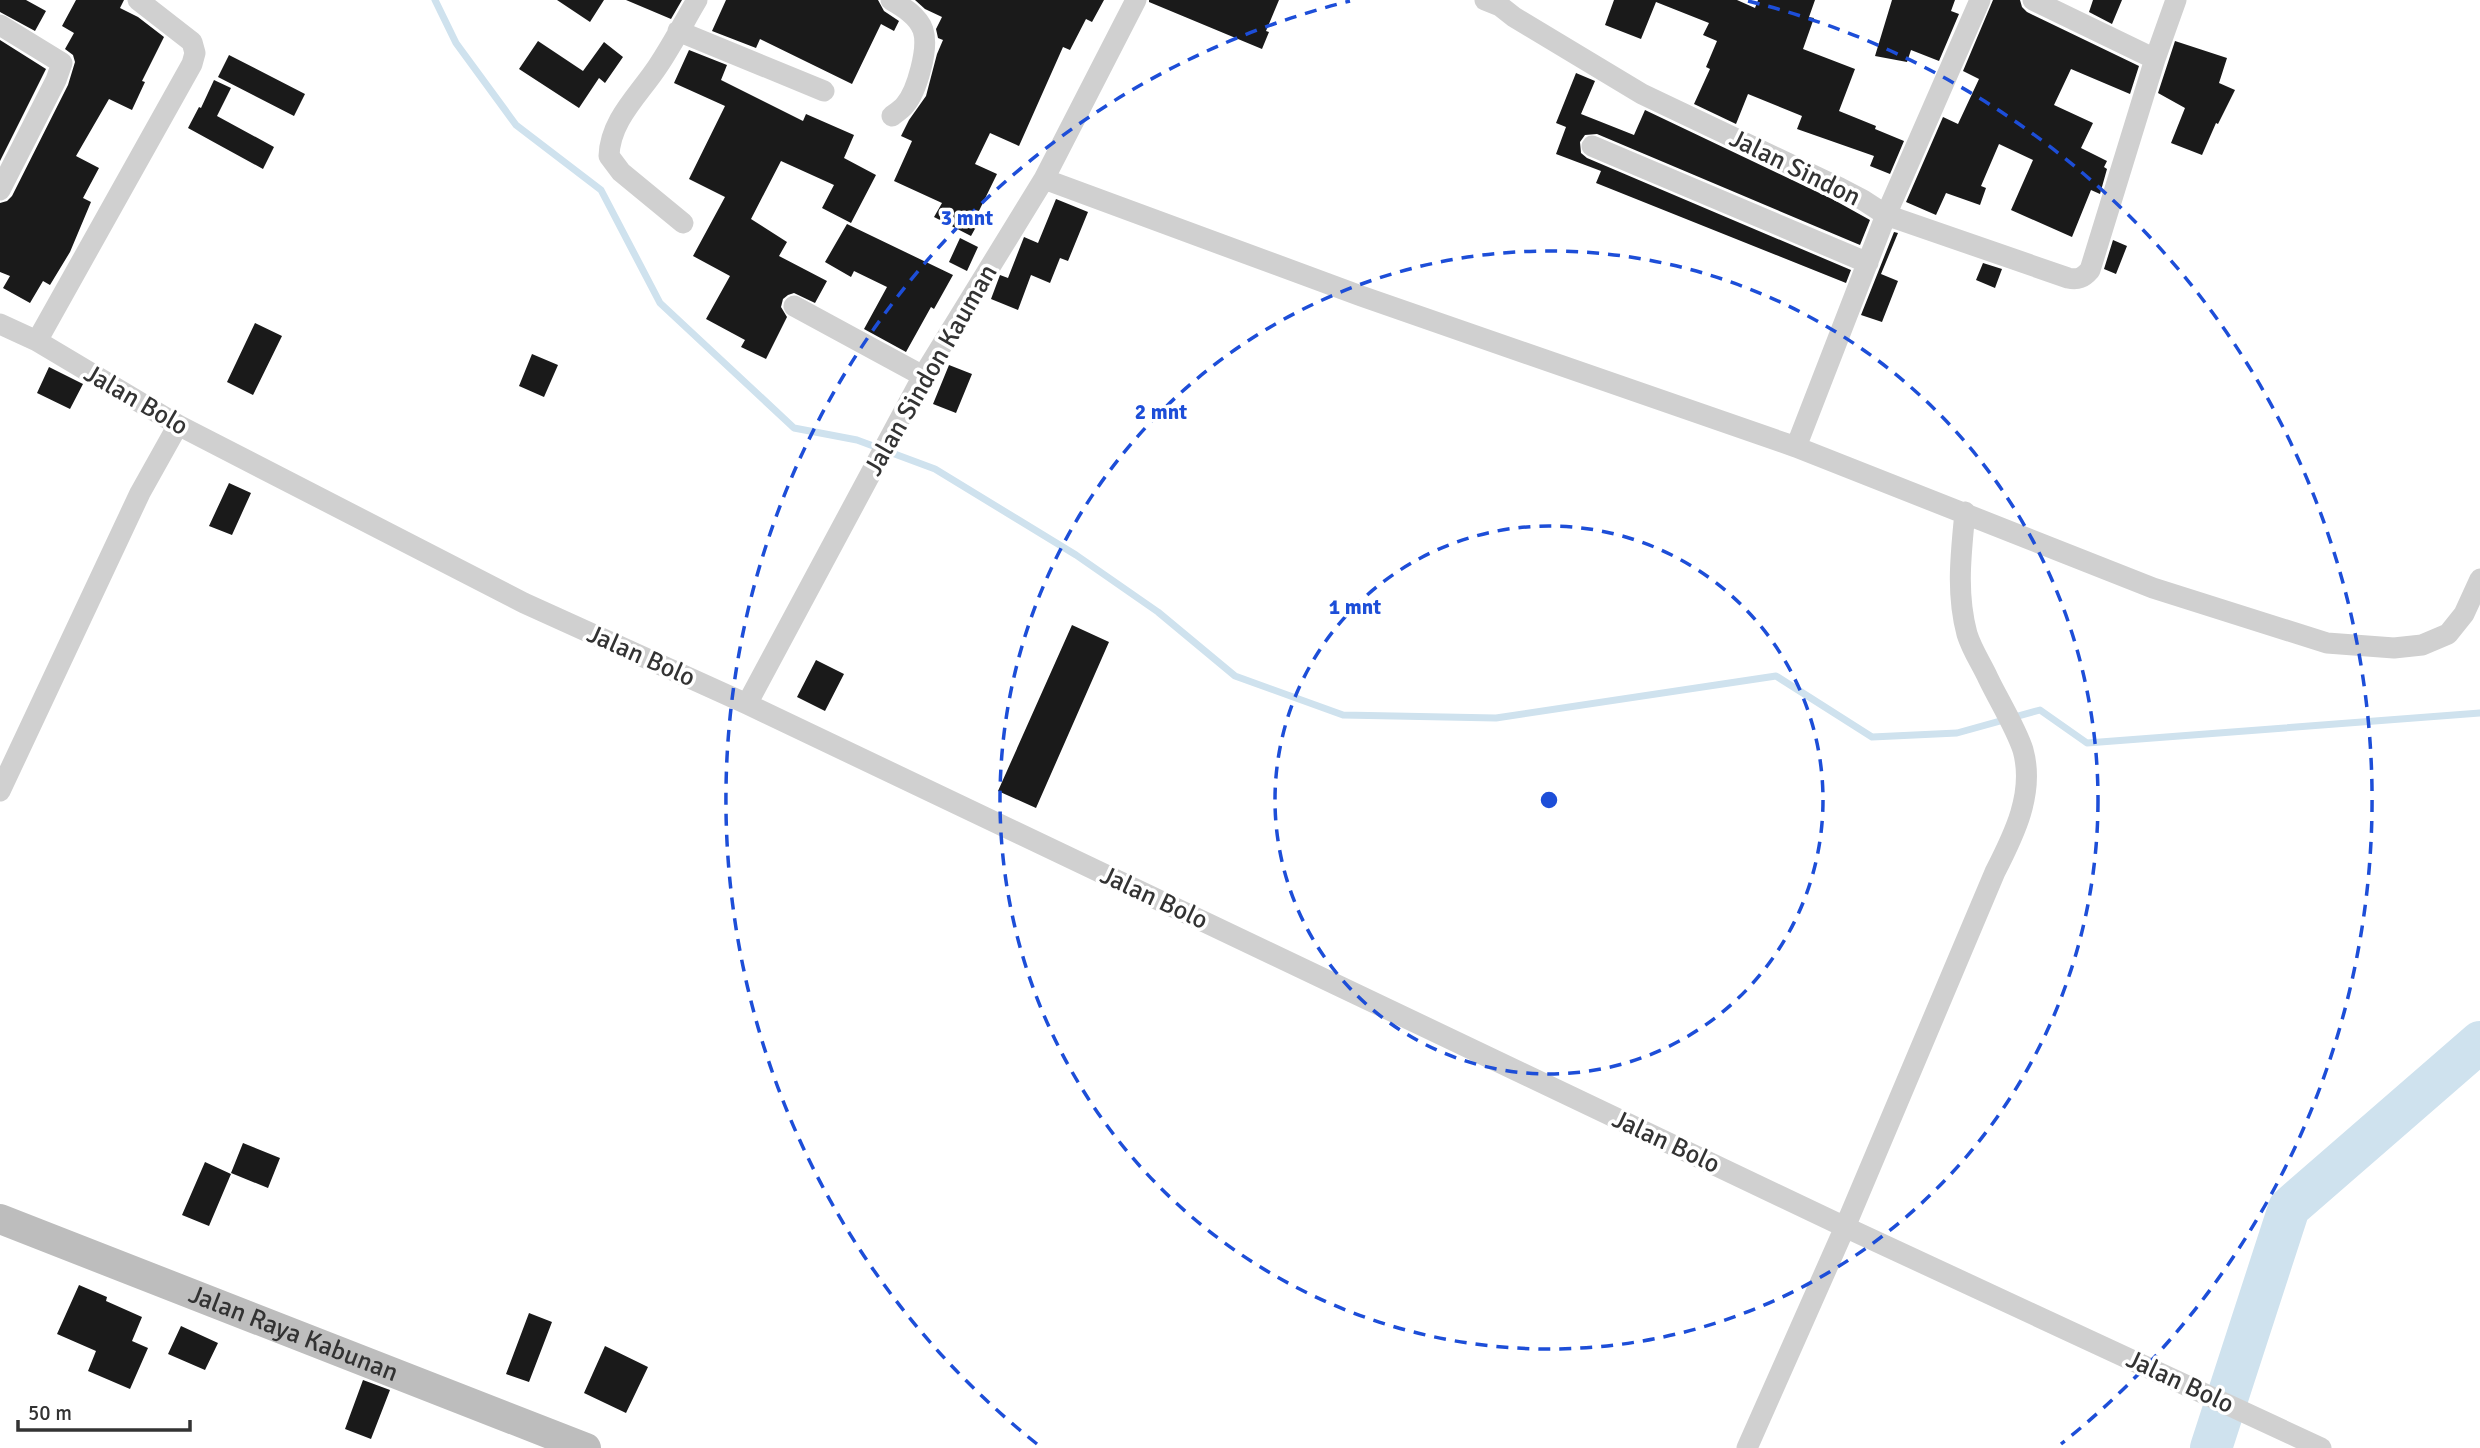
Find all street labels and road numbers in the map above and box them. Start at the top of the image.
street label: Jalan Sindon [1724,122,1866,214]
street label: Jalan Sindon Kauman [857,259,1005,481]
street label: Jalan Bolo [78,357,194,443]
street label: Jalan Bolo [582,618,700,694]
street label: Jalan Bolo [1095,859,1213,937]
street label: Jalan Bolo [1607,1103,1725,1181]
street label: Jalan Raya Kabunan [184,1278,403,1389]
street label: Jalan Bolo [2121,1343,2239,1421]

